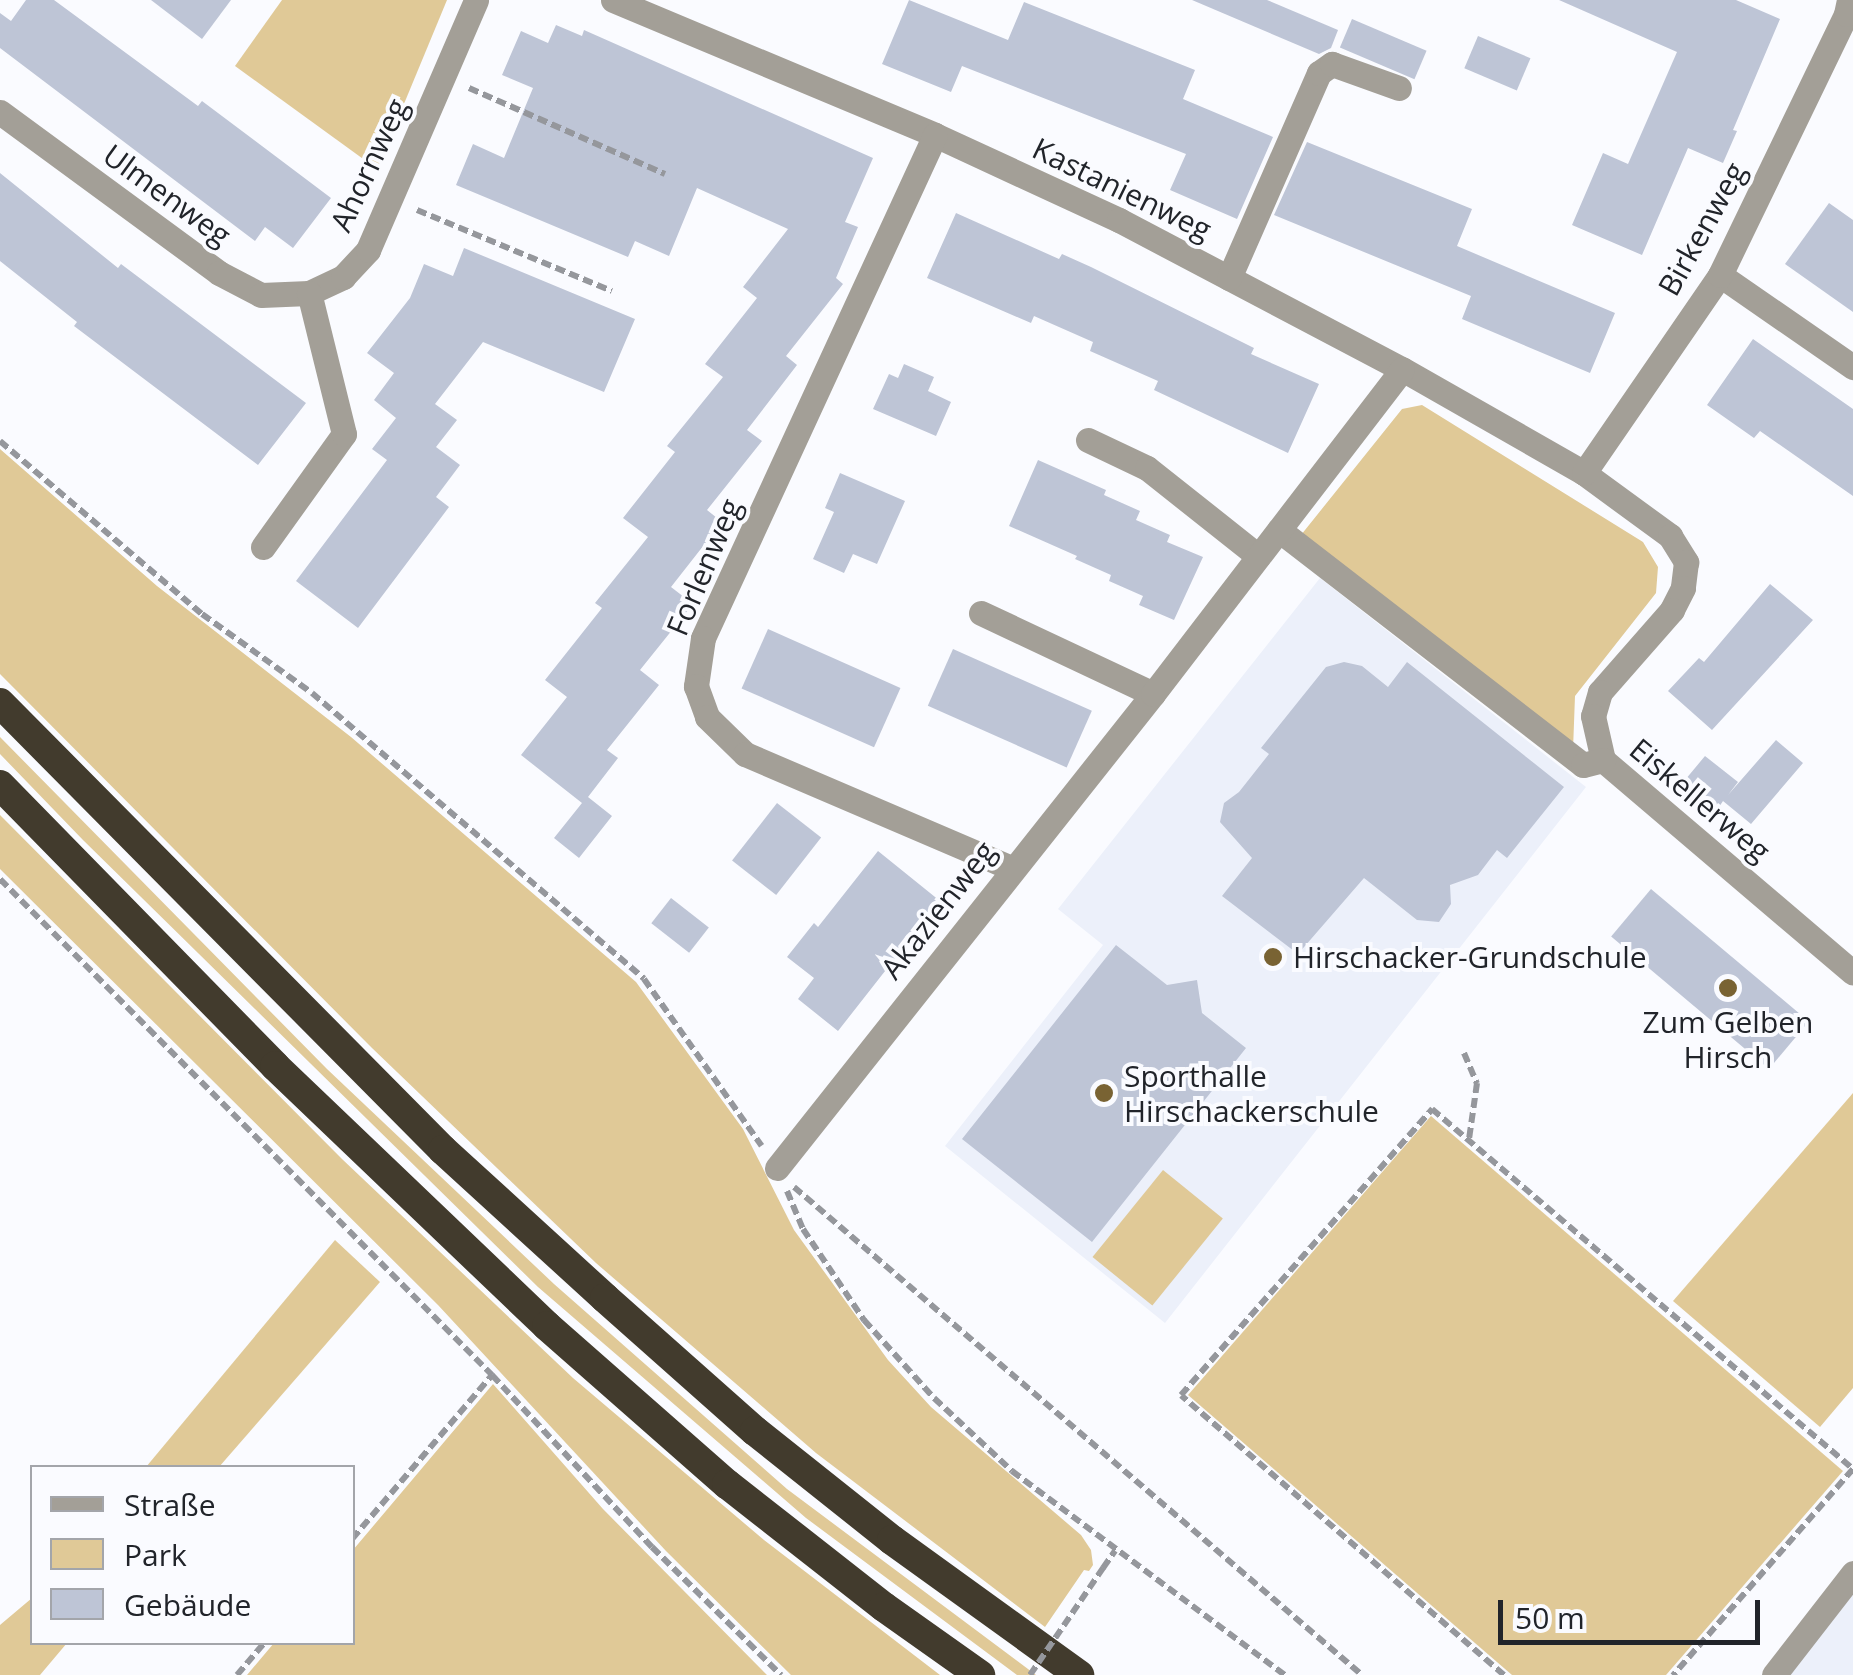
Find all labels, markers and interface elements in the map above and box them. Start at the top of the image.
street label: Ahornweg [323,93,415,237]
street label: Kastanienweg [1027,130,1217,248]
street label: Ulmenweg [96,137,238,253]
street label: Birkenweg [1651,156,1753,302]
street label: Forlenweg [659,493,749,641]
street label: Eiskellerweg [1623,731,1777,869]
street label: Akazienweg [873,834,1003,986]
place label: Hirschacker-Grundschule [1293,939,1647,975]
marker: Hirschacker-Grundschule [1262,946,1284,968]
marker: Zum Gelben Hirsch [1717,977,1739,999]
place label: Zum Gelben Hirsch [1643,1004,1813,1074]
place label: Sporthalle Hirschackerschule [1124,1058,1379,1128]
marker: Sporthalle Hirschackerschule [1093,1082,1115,1104]
legend [30,1465,355,1645]
text: Straße [124,1484,216,1525]
text: Park [124,1534,187,1575]
scale bar [1503,1580,1766,1642]
text: Gebäude [124,1584,251,1625]
text: 50 m [1515,1597,1585,1638]

